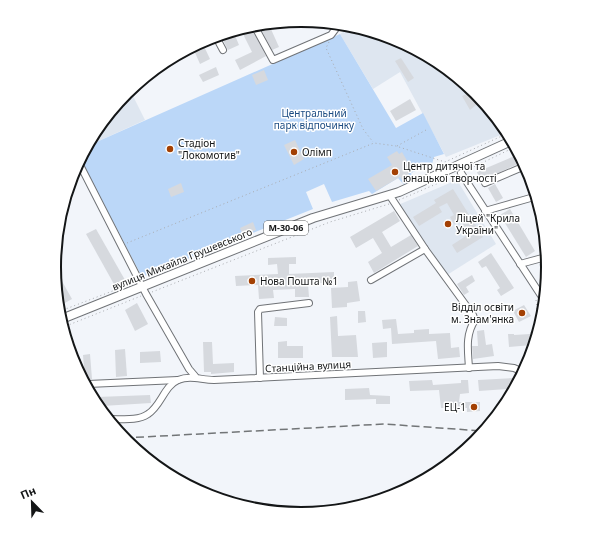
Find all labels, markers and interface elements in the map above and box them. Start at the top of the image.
park label: Центральний парк відпочинку [274,106,355,132]
place label: Стадіон "Локомотив" [178,136,240,162]
marker: Стадіон "Локомотив" [165,144,175,154]
place label: Олімп [302,145,332,159]
marker: Олімп [289,147,299,157]
place label: Центр дитячої та юнацької творчості [403,159,497,185]
marker: Центр дитячої та юнацької творчості [390,167,400,177]
place label: Ліцей "Крила України" [456,211,520,237]
marker: Ліцей "Крила України" [443,219,453,229]
road number: М-30-06 [264,221,308,235]
street label: вулиця Михайла Грушевського [110,224,254,294]
place label: Нова Пошта №1 [260,274,338,288]
marker: Нова Пошта №1 [247,276,257,286]
place label: Відділ освіти м. Знам'янка [451,300,514,326]
marker: Відділ освіти м. Знам'янка [517,308,527,318]
street label: Станційна вулиця [265,357,351,375]
place label: ЕЦ-1 [444,400,466,414]
marker: ЕЦ-1 [469,402,479,412]
north arrow [12,482,52,522]
text: Пн [18,482,38,502]

